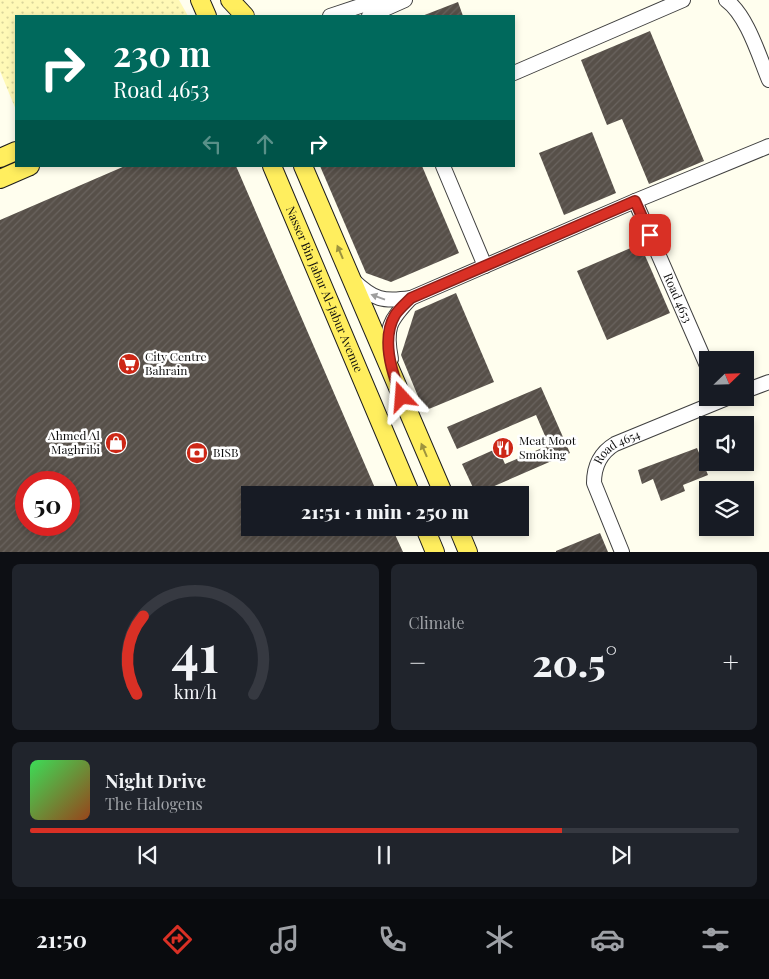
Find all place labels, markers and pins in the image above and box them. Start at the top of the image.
pin [629,214,671,256]
place label: City Centre Bahrain [145,348,207,378]
supermarket icon: City Centre Bahrain [117,352,141,376]
place label: Ahmed Al Maghribi [47,427,101,457]
shop icon: Ahmed Al Maghribi [104,431,128,455]
place label: Meat Moot Smoking [519,432,577,462]
restaurant icon: Meat Moot Smoking [491,436,515,460]
bank icon: BISB [185,441,209,465]
place label: BISB [213,444,238,460]

